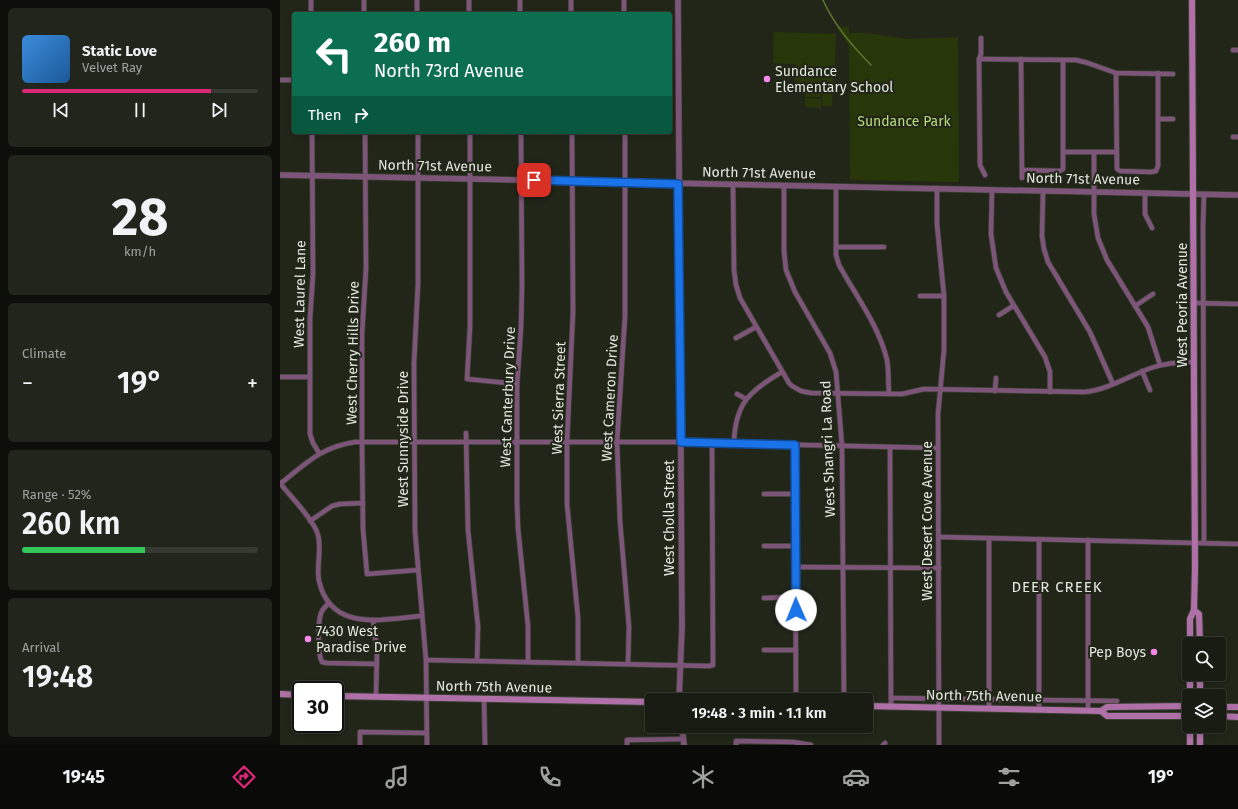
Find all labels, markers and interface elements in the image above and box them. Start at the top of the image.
text: 260 m [374,26,451,59]
icon: left [308,28,360,80]
text: Static Love [82,42,157,60]
text: Velvet Ray [82,60,142,75]
text: North 73rd Avenue [374,60,524,82]
place label: Sundance Elementary School [775,63,893,96]
marker: Sundance Elementary School [762,74,772,84]
icon: previous [50,99,72,121]
icon: pause [129,99,151,121]
icon: next [208,99,230,121]
icon: right [350,104,372,126]
text: Then [308,106,342,124]
park label: Sundance Park [857,113,952,130]
street label: North 71st Avenue [378,157,492,175]
pin [517,163,551,197]
street label: North 71st Avenue [702,164,816,182]
icon: arrive [523,169,545,191]
street label: North 71st Avenue [1026,170,1140,188]
text: 28 [111,186,169,249]
street label: West Laurel Lane [291,240,309,348]
street label: West Peoria Avenue [1174,242,1191,368]
text: km/h [124,244,156,259]
street label: West Cherry Hills Drive [343,281,363,425]
street label: West Canterbury Drive [497,326,519,468]
street label: West Cameron Drive [598,334,622,462]
street label: West Sierra Street [549,340,570,455]
text: Climate [22,346,66,361]
text: 19° [117,365,163,401]
text: − [22,370,33,397]
text: + [247,370,258,397]
street label: West Sunnyside Drive [395,371,412,507]
street label: West Shangri La Road [817,380,839,518]
street label: West Desert Cove Avenue [919,441,936,601]
street label: West Cholla Street [661,459,678,576]
text: Range · 52% [22,487,92,502]
text: 260 km [22,506,120,542]
district label: DEER CREEK [1011,578,1103,596]
position arrow [775,589,817,631]
place label: 7430 West Paradise Drive [316,623,407,656]
marker: 7430 West Paradise Drive [303,634,313,644]
map controls [1182,637,1226,733]
button: search [1182,637,1226,681]
text: Arrival [22,640,60,655]
place label: Pep Boys [1089,644,1146,661]
marker: Pep Boys [1149,647,1159,657]
text: 19:48 [22,659,93,695]
street label: North 75th Avenue [436,677,552,697]
speed limit sign: 30 [292,681,344,733]
street label: North 75th Avenue [926,686,1042,706]
button: layers [1182,689,1226,733]
text: 19:48 · 3 min · 1.1 km [692,704,826,722]
icon: directions [230,763,258,791]
icon: music [383,763,411,791]
icon: phone [536,763,564,791]
icon: climate [689,763,717,791]
icon: car [842,763,870,791]
icon: filters [995,763,1023,791]
text: 19:45 [62,766,105,788]
text: 19° [1148,766,1176,788]

